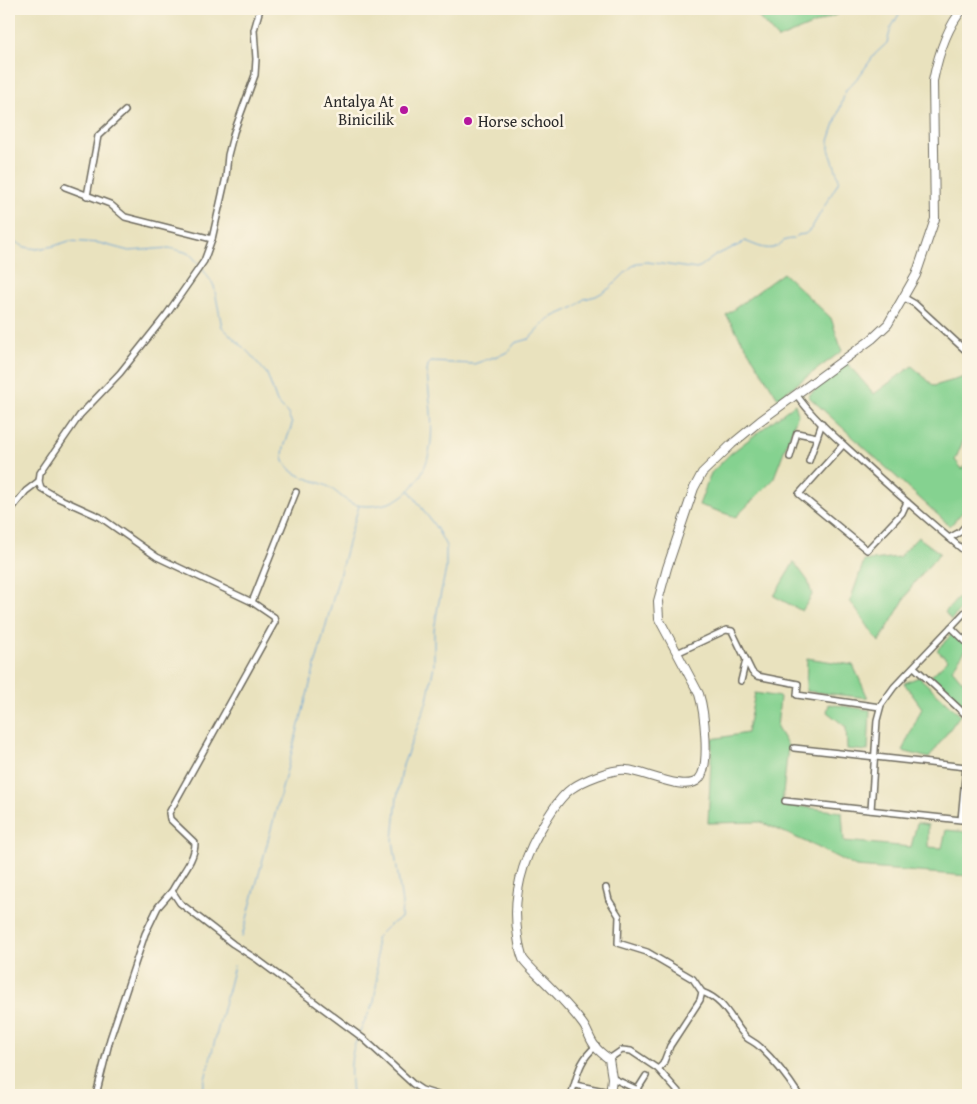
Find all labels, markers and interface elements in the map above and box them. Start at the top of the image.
place label: Antalya At Binicilik [323,89,395,131]
marker: Antalya At Binicilik [398,104,410,116]
place label: Horse school [478,109,564,133]
marker: Horse school [462,115,474,127]

